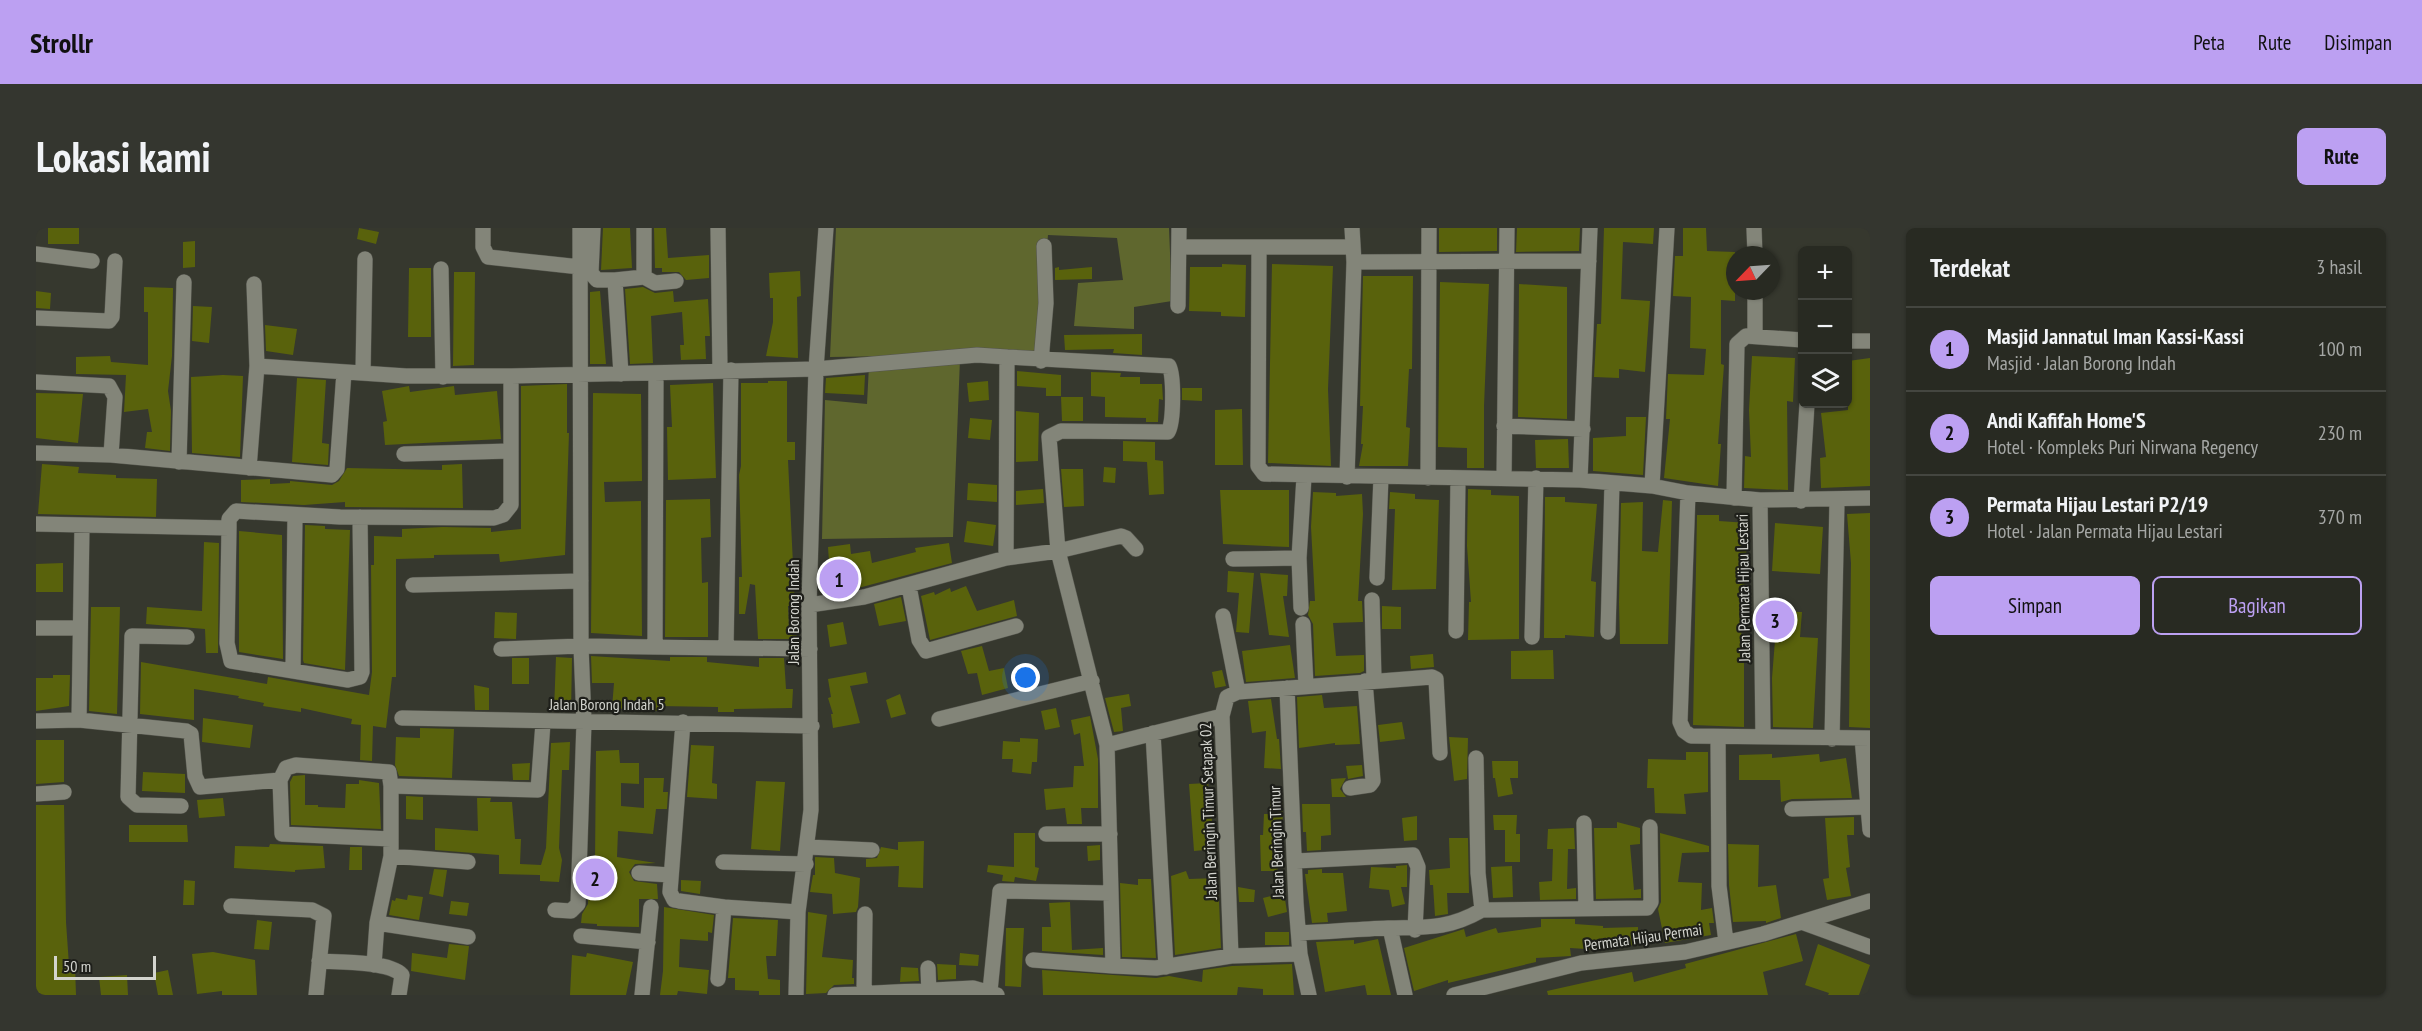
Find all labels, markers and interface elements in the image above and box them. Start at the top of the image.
text: Strollr [30,24,93,61]
text: Peta [2193,29,2225,56]
text: Rute [2258,29,2291,56]
text: Disimpan [2324,29,2392,56]
button: Rute [2297,128,2386,185]
text: Lokasi kami [36,129,211,184]
north arrow [1726,246,1780,300]
map controls [1798,246,1852,408]
button: + [1798,246,1852,300]
text: Terdekat [1930,251,2010,284]
text: 3 hasil [2316,254,2362,280]
button: − [1798,300,1852,354]
text: Masjid Jannatul Iman Kassi-Kassi [1987,322,2244,350]
text: 1 [1945,336,1954,362]
text: 100 m [2318,336,2362,362]
text: Masjid · Jalan Borong Indah [1987,350,2176,376]
button: layers [1798,354,1852,408]
text: Andi Kafifah Home'S [1987,406,2146,434]
text: 2 [1945,420,1954,446]
text: 230 m [2318,420,2362,446]
text: Hotel · Kompleks Puri Nirwana Regency [1987,434,2258,460]
text: Permata Hijau Lestari P2/19 [1987,490,2208,518]
text: 3 [1945,504,1954,530]
text: 370 m [2318,504,2362,530]
street label: Jalan Permata Hijau Lestari [1732,514,1754,663]
text: Hotel · Jalan Permata Hijau Lestari [1987,518,2223,544]
pin: 1 [820,556,858,602]
street label: Jalan Borong Indah [783,560,803,666]
button: Simpan [1930,576,2140,635]
button: Bagikan [2152,576,2362,635]
pin: 3 [1756,598,1794,642]
your location [1011,663,1040,692]
street label: Jalan Borong Indah 5 [548,694,665,714]
street label: Jalan Beringin Timur Setapak 02 [1195,722,1221,901]
street label: Jalan Beringin Timur [1264,785,1288,900]
pin: 2 [576,856,614,900]
street label: Permata Hijau Permai [1583,919,1703,955]
scale bar [54,953,156,980]
text: 50 m [63,956,91,976]

